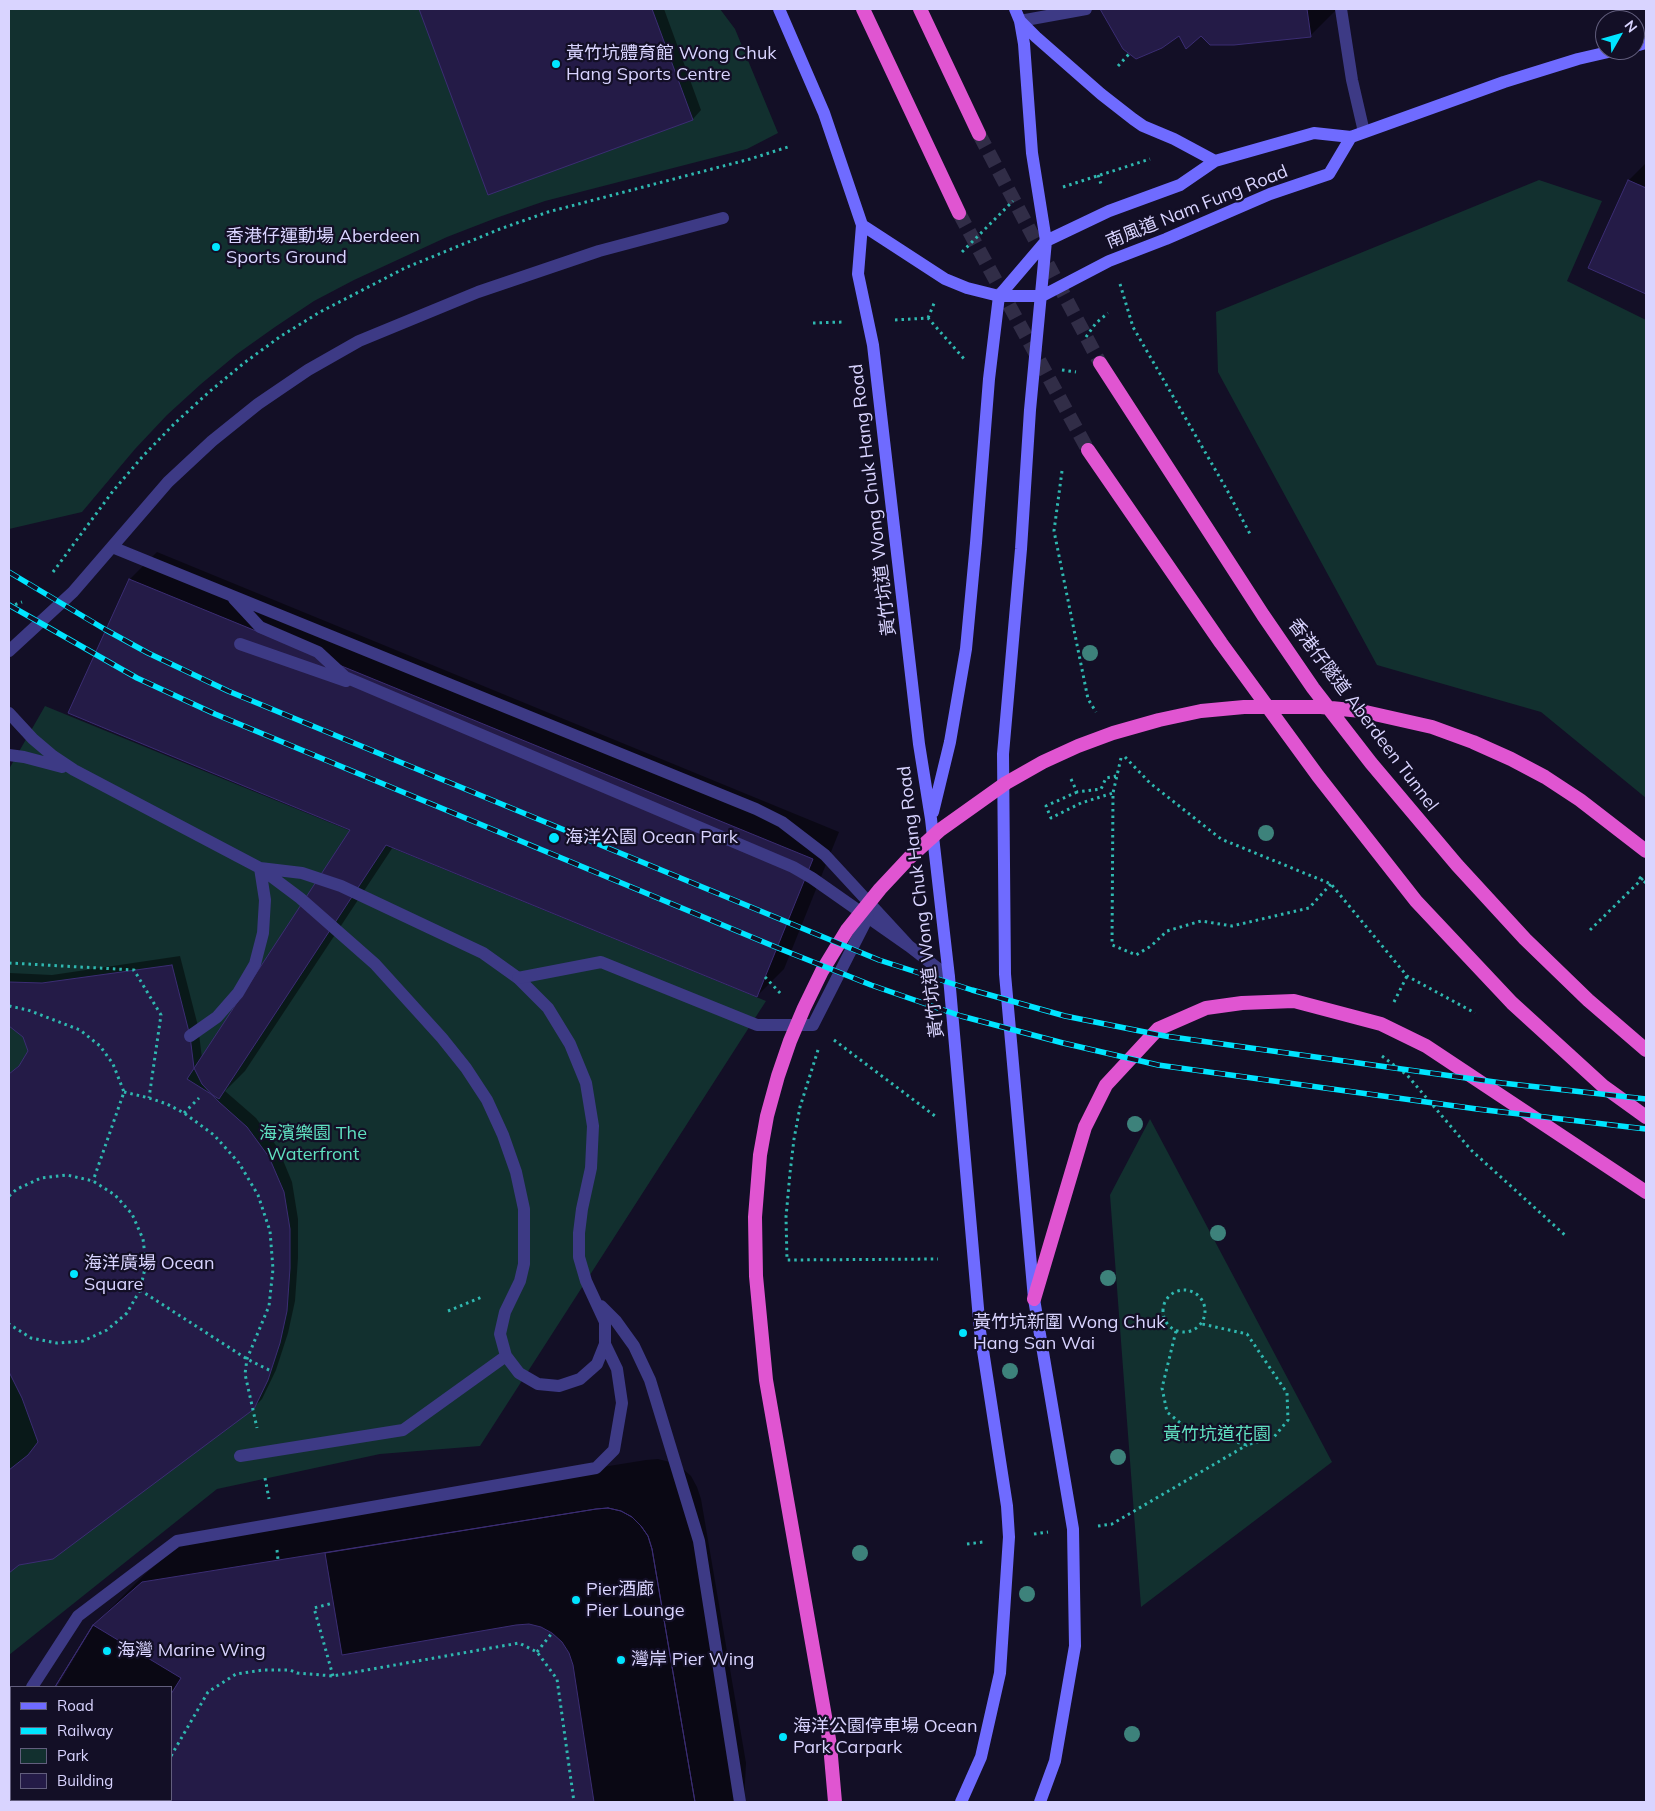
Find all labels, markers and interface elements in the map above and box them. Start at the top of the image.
north arrow [1595,10,1645,60]
text: N [1621,17,1641,36]
place label: 黃竹坑體育館 Wong Chuk Hang Sports Centre [566,43,777,86]
marker: 黃竹坑體育館 Wong Chuk Hang Sports Centre [550,58,562,70]
street label: 南風道 Nam Fung Road [1103,161,1291,253]
place label: 香港仔運動場 Aberdeen Sports Ground [226,226,420,268]
marker: 香港仔運動場 Aberdeen Sports Ground [210,241,222,253]
street label: 黃竹坑道 Wong Chuk Hang Road [846,363,900,637]
street label: 香港仔隧道 Aberdeen Tunnel [1283,614,1443,816]
street label: 黃竹坑道 Wong Chuk Hang Road [894,765,948,1039]
place label: 海洋公園 Ocean Park [565,827,738,849]
marker: 海洋公園 Ocean Park [547,831,561,845]
park label: 海濱樂園 The Waterfront [259,1123,367,1166]
place label: 海洋廣場 Ocean Square [84,1253,214,1296]
marker: 海洋廣場 Ocean Square [68,1268,80,1280]
place label: 黃竹坑新圍 Wong Chuk Hang San Wai [973,1312,1166,1355]
marker: 黃竹坑新圍 Wong Chuk Hang San Wai [957,1327,969,1339]
park label: 黃竹坑道花園 [1163,1424,1271,1446]
place label: Pier酒廊 Pier Lounge [586,1579,685,1622]
marker: Pier酒廊 Pier Lounge [570,1594,582,1606]
place label: 海灣 Marine Wing [117,1640,265,1662]
marker: 海灣 Marine Wing [101,1645,113,1657]
place label: 灣岸 Pier Wing [631,1649,754,1671]
marker: 灣岸 Pier Wing [615,1654,627,1666]
legend [10,1686,172,1801]
text: Road [57,1696,94,1715]
place label: 海洋公園停車場 Ocean Park Carpark [793,1716,977,1758]
text: Railway [57,1721,113,1740]
marker: 海洋公園停車場 Ocean Park Carpark [777,1731,789,1743]
text: Park [57,1746,89,1765]
text: Building [57,1771,113,1790]

